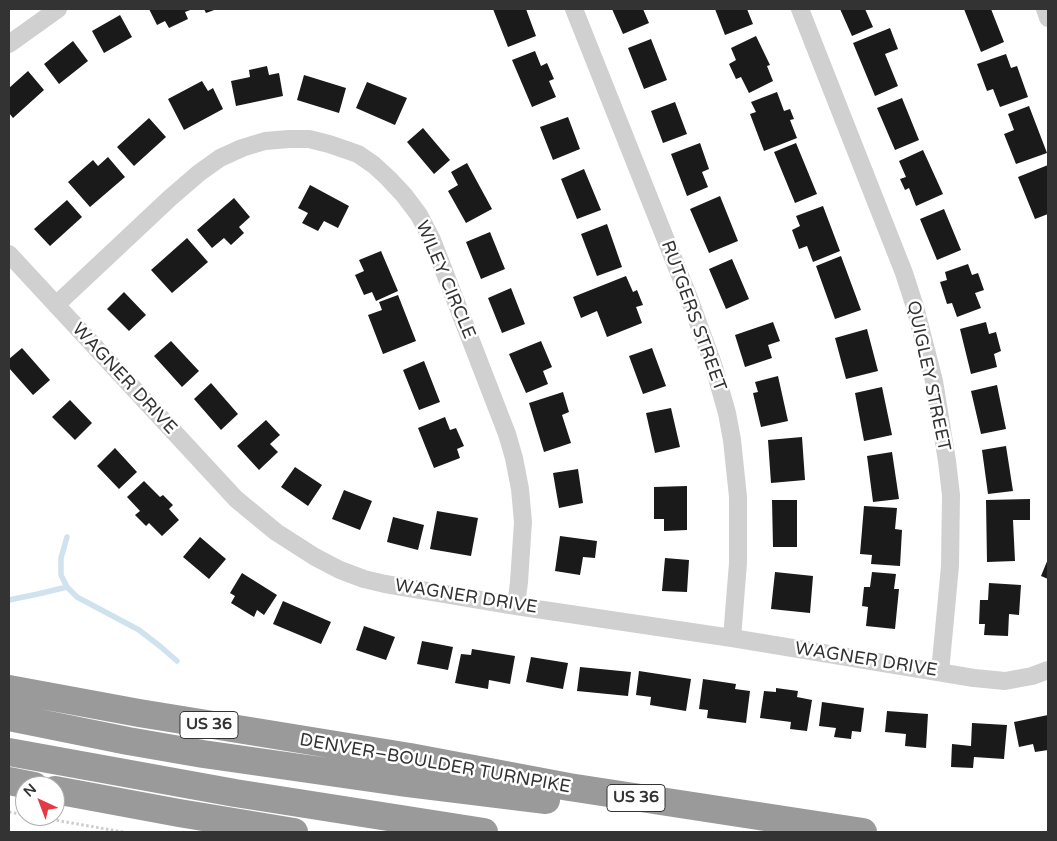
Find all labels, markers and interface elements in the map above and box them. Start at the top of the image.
street label: WILEY CIRCLE [410,218,480,342]
street label: RUTGERS STREET [656,238,730,394]
street label: QUIGLEY STREET [902,299,954,453]
street label: WAGNER DRIVE [67,319,181,439]
street label: WAGNER DRIVE [393,575,539,619]
street label: WAGNER DRIVE [793,638,939,682]
road number: US 36 [180,712,238,738]
street label: DENVER–BOULDER TURNPIKE [298,730,572,798]
north arrow [15,776,65,826]
text: N [20,780,40,800]
road number: US 36 [607,784,665,811]

